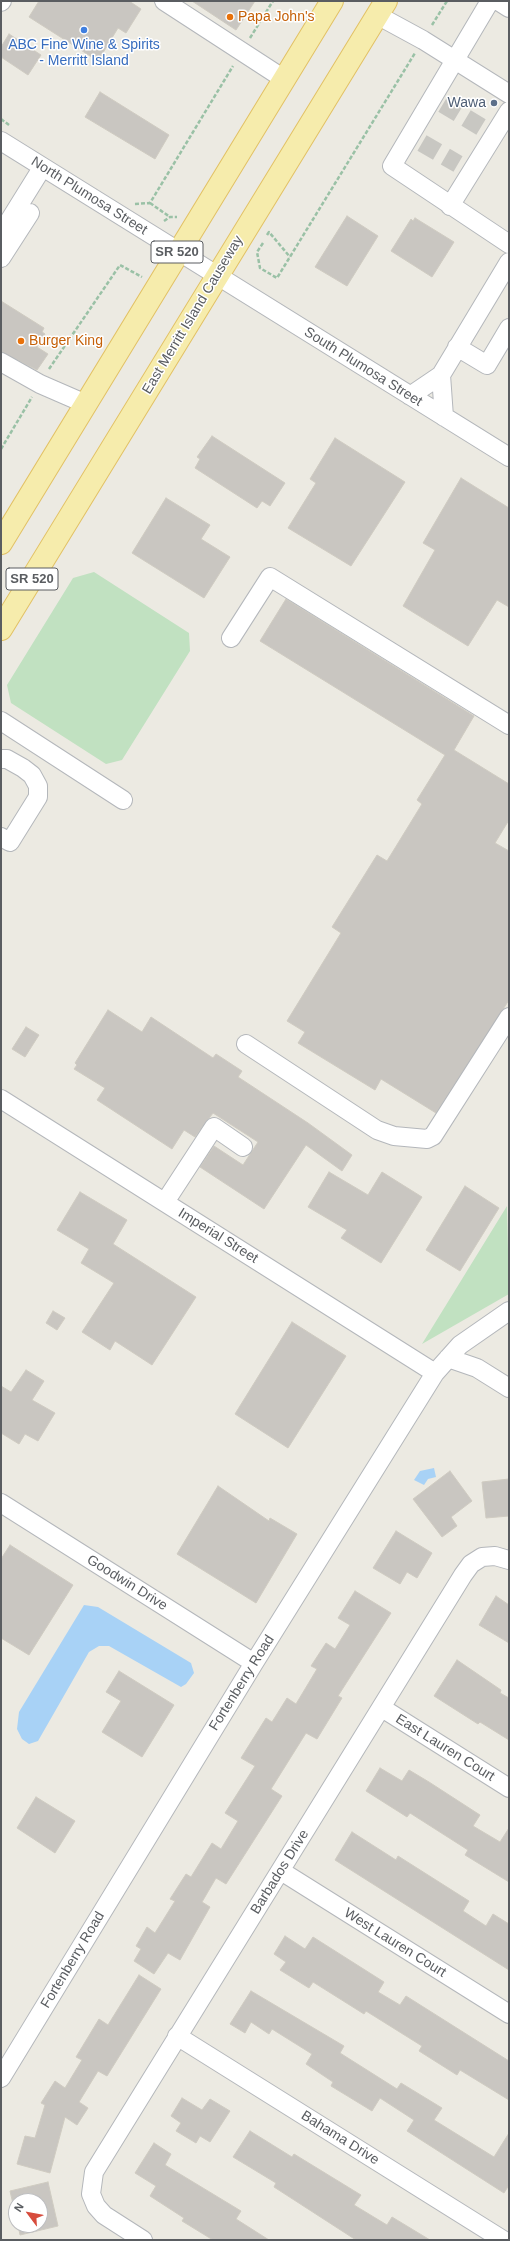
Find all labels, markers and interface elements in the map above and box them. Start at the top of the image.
place label: Papa John's [238,9,315,25]
marker: Papa John's [225,12,235,22]
marker: ABC Fine Wine & Spirits - Merritt Island [79,25,89,35]
place label: ABC Fine Wine & Spirits - Merritt Island [8,37,160,70]
place label: Wawa [448,95,486,111]
marker: Wawa [489,98,499,108]
street label: North Plumosa Street [28,153,150,239]
street label: East Merritt Island Causeway [139,233,247,397]
road number: SR 520 [151,241,203,263]
street label: South Plumosa Street [301,324,425,410]
place label: Burger King [29,333,103,349]
marker: Burger King [16,336,26,346]
road number: SR 520 [6,568,58,590]
street label: Imperial Street [175,1205,261,1267]
street label: Goodwin Drive [84,1552,170,1614]
street label: Fortenberry Road [206,1632,278,1734]
street label: East Lauren Court [392,1711,498,1785]
street label: Barbados Drive [247,1827,313,1917]
street label: West Lauren Court [341,1905,449,1981]
street label: Fortenberry Road [38,1909,108,2011]
street label: Bahama Drive [298,2107,382,2169]
north arrow [8,2193,48,2233]
text: N [11,2201,26,2214]

